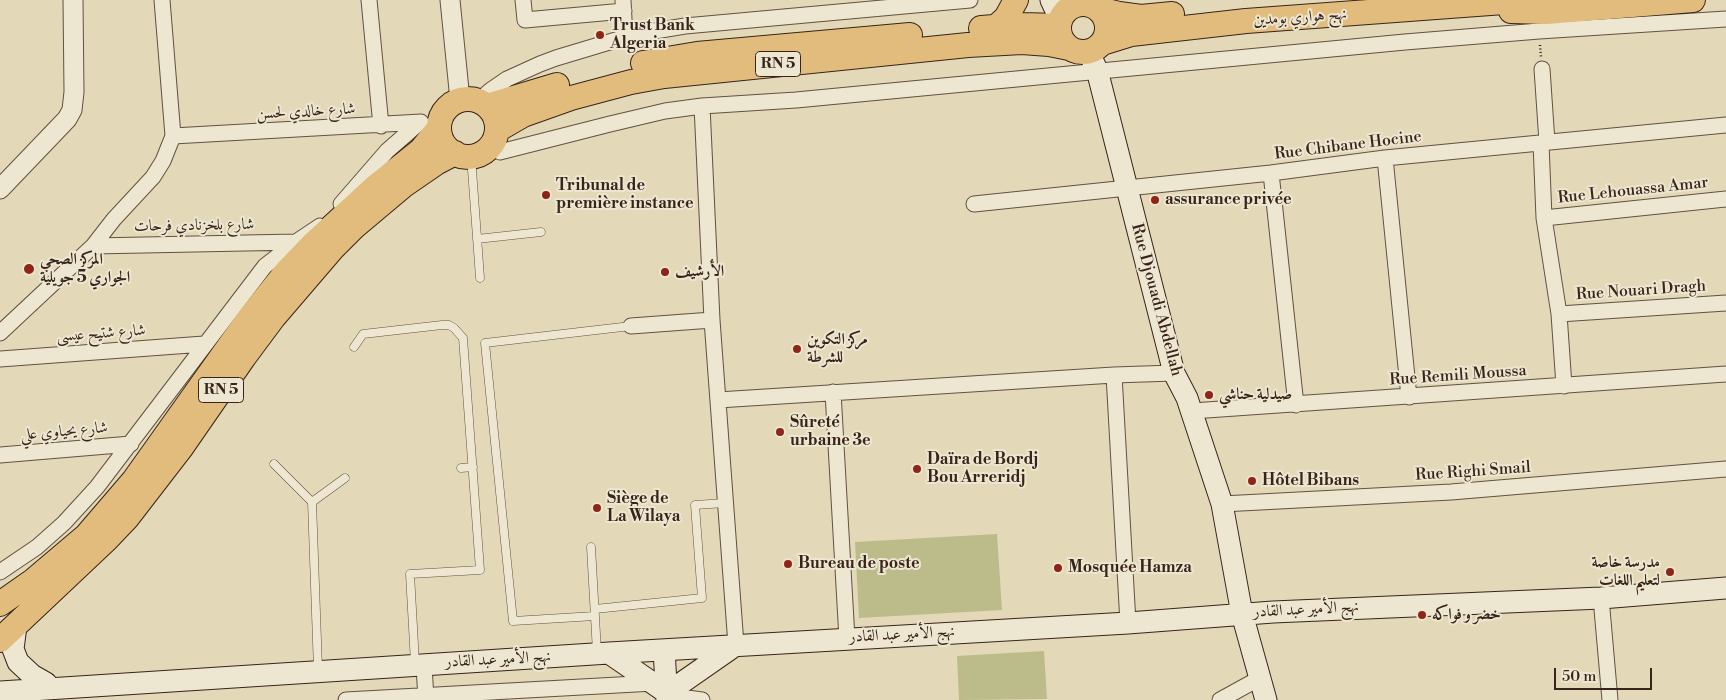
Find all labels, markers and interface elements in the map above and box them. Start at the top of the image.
street label: نهج هواري بومدين [1253,5,1347,31]
place label: Trust Bank Algeria [610,16,695,54]
marker: Trust Bank Algeria [594,29,606,41]
road number: RN 5 [756,52,800,76]
street label: شارع خالدي لحسن [256,100,356,124]
street label: Rue Chibane Hocine [1273,127,1423,165]
street label: Rue Lehouassa Amar [1557,174,1709,208]
place label: Tribunal de première instance [556,176,694,214]
marker: Tribunal de première instance [540,189,552,201]
place label: assurance privée [1165,190,1292,210]
marker: assurance privée [1149,194,1161,206]
street label: شارع بلخزنادي فرحات [134,215,254,237]
street label: Rue Djouadi Abdellah [1126,222,1186,378]
place label: المركز الصحي الجواري 5 جويلية [40,250,130,288]
marker: المركز الصحي الجواري 5 جويلية [22,262,36,276]
place label: الأرشيف [675,262,724,282]
marker: الأرشيف [659,266,671,278]
street label: Rue Nouari Dragh [1575,277,1707,305]
street label: شارع شتيح عيسى [56,321,146,347]
place label: مركز التكوين للشرطة [807,330,868,368]
marker: مركز التكوين للشرطة [791,343,803,355]
street label: Rue Remili Moussa [1389,362,1527,390]
road number: RN 5 [198,378,244,402]
place label: صيدلية حناشي [1219,385,1292,405]
marker: صيدلية حناشي [1203,389,1215,401]
place label: Sûreté urbaine 3e [790,413,871,451]
street label: شارع يحياوي علي [19,419,109,445]
marker: Sûreté urbaine 3e [774,426,786,438]
place label: Daïra de Bordj Bou Arreridj [927,450,1038,488]
street label: Rue Righi Smail [1415,458,1531,486]
marker: Daïra de Bordj Bou Arreridj [911,463,923,475]
place label: Hôtel Bibans [1262,471,1359,491]
marker: Hôtel Bibans [1246,475,1258,487]
place label: Siège de La Wilaya [607,489,680,527]
marker: Siège de La Wilaya [591,502,603,514]
place label: مدرسة خاصة لتعليم اللغات [1592,553,1660,591]
place label: Bureau de poste [798,554,920,574]
marker: Bureau de poste [782,558,794,570]
place label: Mosquée Hamza [1068,558,1192,578]
marker: Mosquée Hamza [1052,562,1064,574]
marker: مدرسة خاصة لتعليم اللغات [1664,566,1676,578]
street label: نهج الأمير عبد القادر [1253,598,1359,622]
place label: خضر و فواكه [1432,605,1501,625]
marker: خضر و فواكه [1416,609,1428,621]
street label: نهج الأمير عبد القادر [849,623,955,647]
street label: نهج الأمير عبد القادر [445,648,551,672]
scale bar [1556,658,1654,690]
text: 50 m [1562,667,1596,686]

